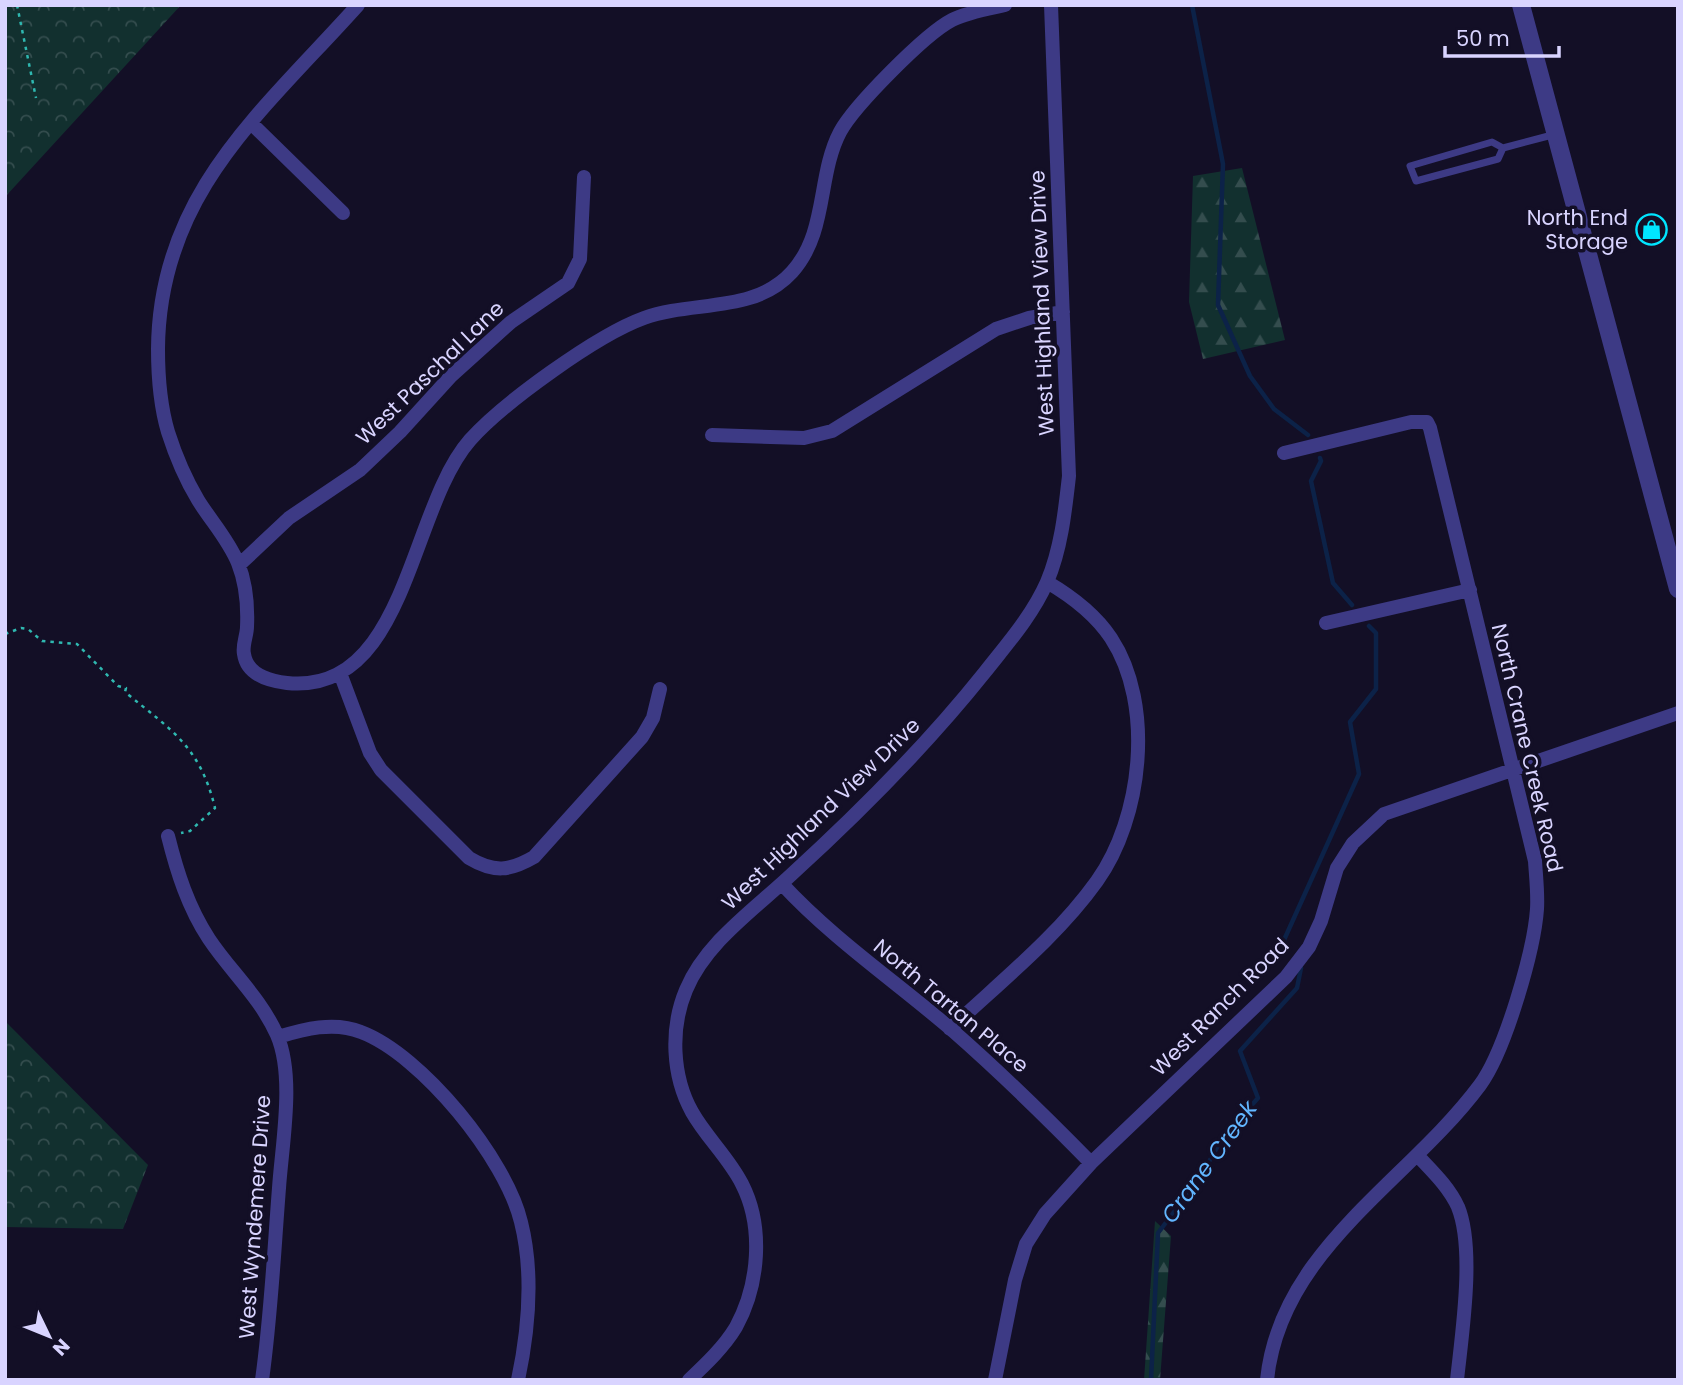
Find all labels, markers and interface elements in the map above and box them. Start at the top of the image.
scale bar [1445,14,1559,58]
text: 50 m [1456,24,1510,53]
street label: West Highland View Drive [1022,170,1061,436]
place label: North End Storage [1527,203,1628,256]
shop icon: North End Storage [1634,213,1668,247]
street label: West Paschal Lane [349,294,510,451]
street label: North Crane Creek Road [1485,621,1570,875]
street label: West Highland View Drive [715,711,926,916]
street label: West Ranch Road [1144,931,1295,1082]
street label: North Tartan Place [868,932,1035,1079]
water label: Crane Creek [1154,1093,1265,1230]
street label: West Wyndemere Drive [232,1094,277,1340]
north arrow [14,1301,84,1371]
text: N [46,1333,76,1362]

